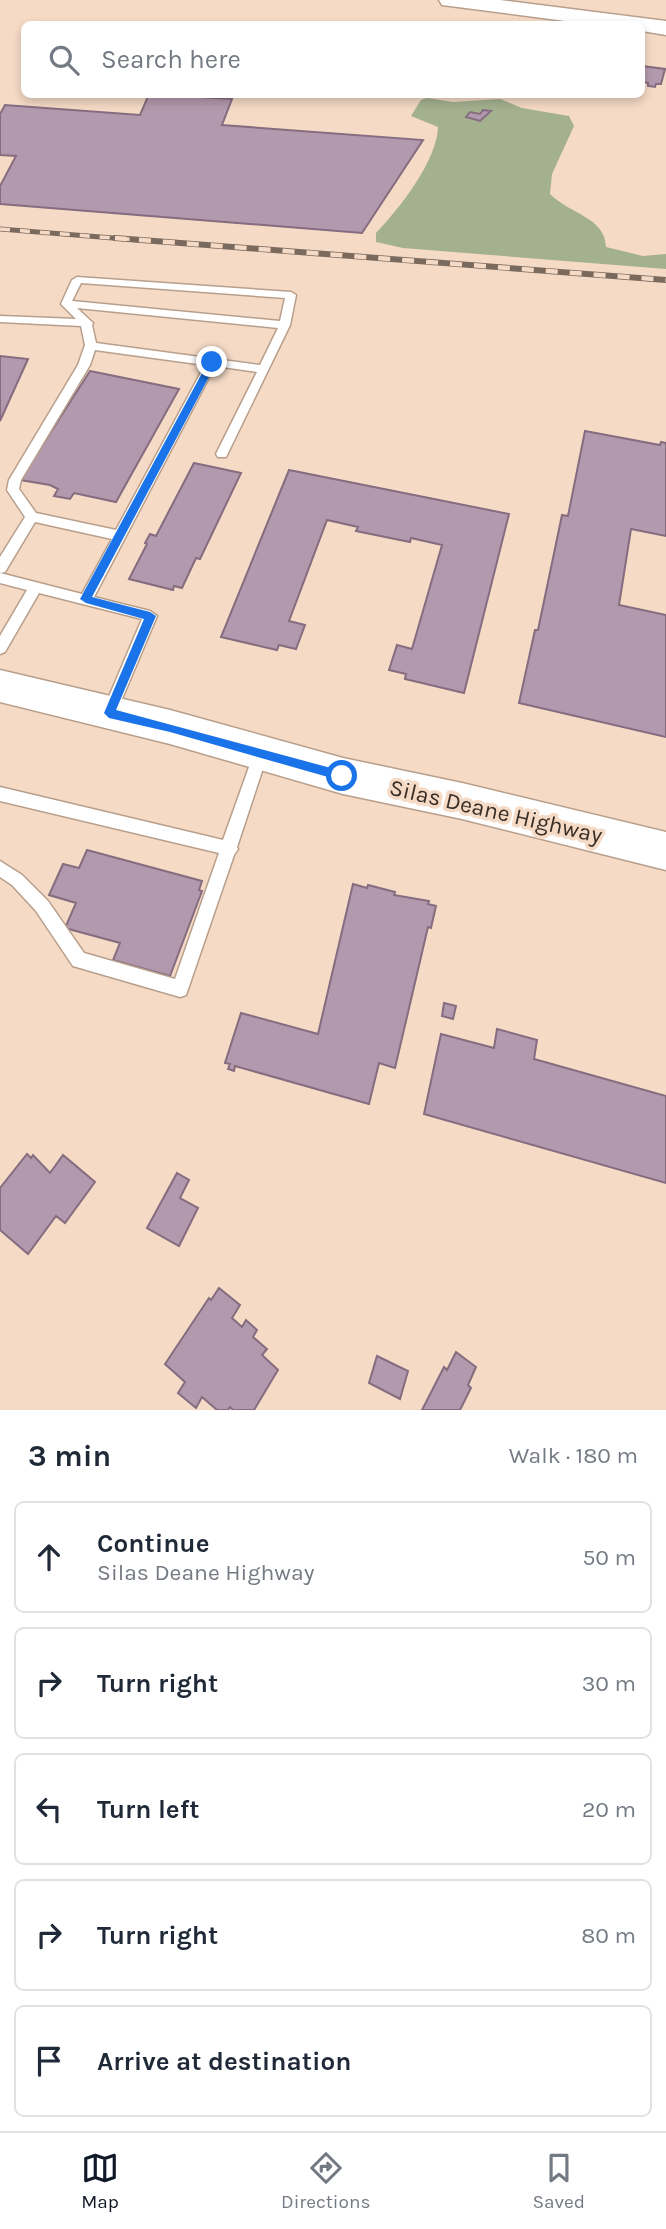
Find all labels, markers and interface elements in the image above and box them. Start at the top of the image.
search box [21,21,645,98]
icon: search [45,41,83,79]
text: Search here [101,44,241,75]
route end [196,346,227,377]
route start [326,760,357,791]
street label: Silas Deane Highway [387,774,605,849]
text: 3 min [28,1438,111,1474]
text: Walk · 180 m [509,1442,638,1469]
text: Continue [97,1528,209,1559]
icon: ahead [30,1538,68,1576]
text: 50 m [582,1544,636,1571]
text: Silas Deane Highway [97,1559,314,1586]
icon: right [30,1664,68,1702]
text: Turn right [97,1668,218,1699]
text: 30 m [582,1670,636,1697]
icon: left [30,1790,68,1828]
text: Turn left [97,1794,199,1825]
text: 20 m [582,1796,636,1823]
icon: right [30,1916,68,1954]
text: Turn right [97,1920,218,1951]
text: 80 m [581,1922,636,1949]
icon: arrive [30,2042,68,2080]
text: Arrive at destination [97,2046,351,2077]
tab: Map [81,2149,119,2213]
tab: Directions [281,2149,370,2213]
tab: Saved [532,2149,585,2213]

